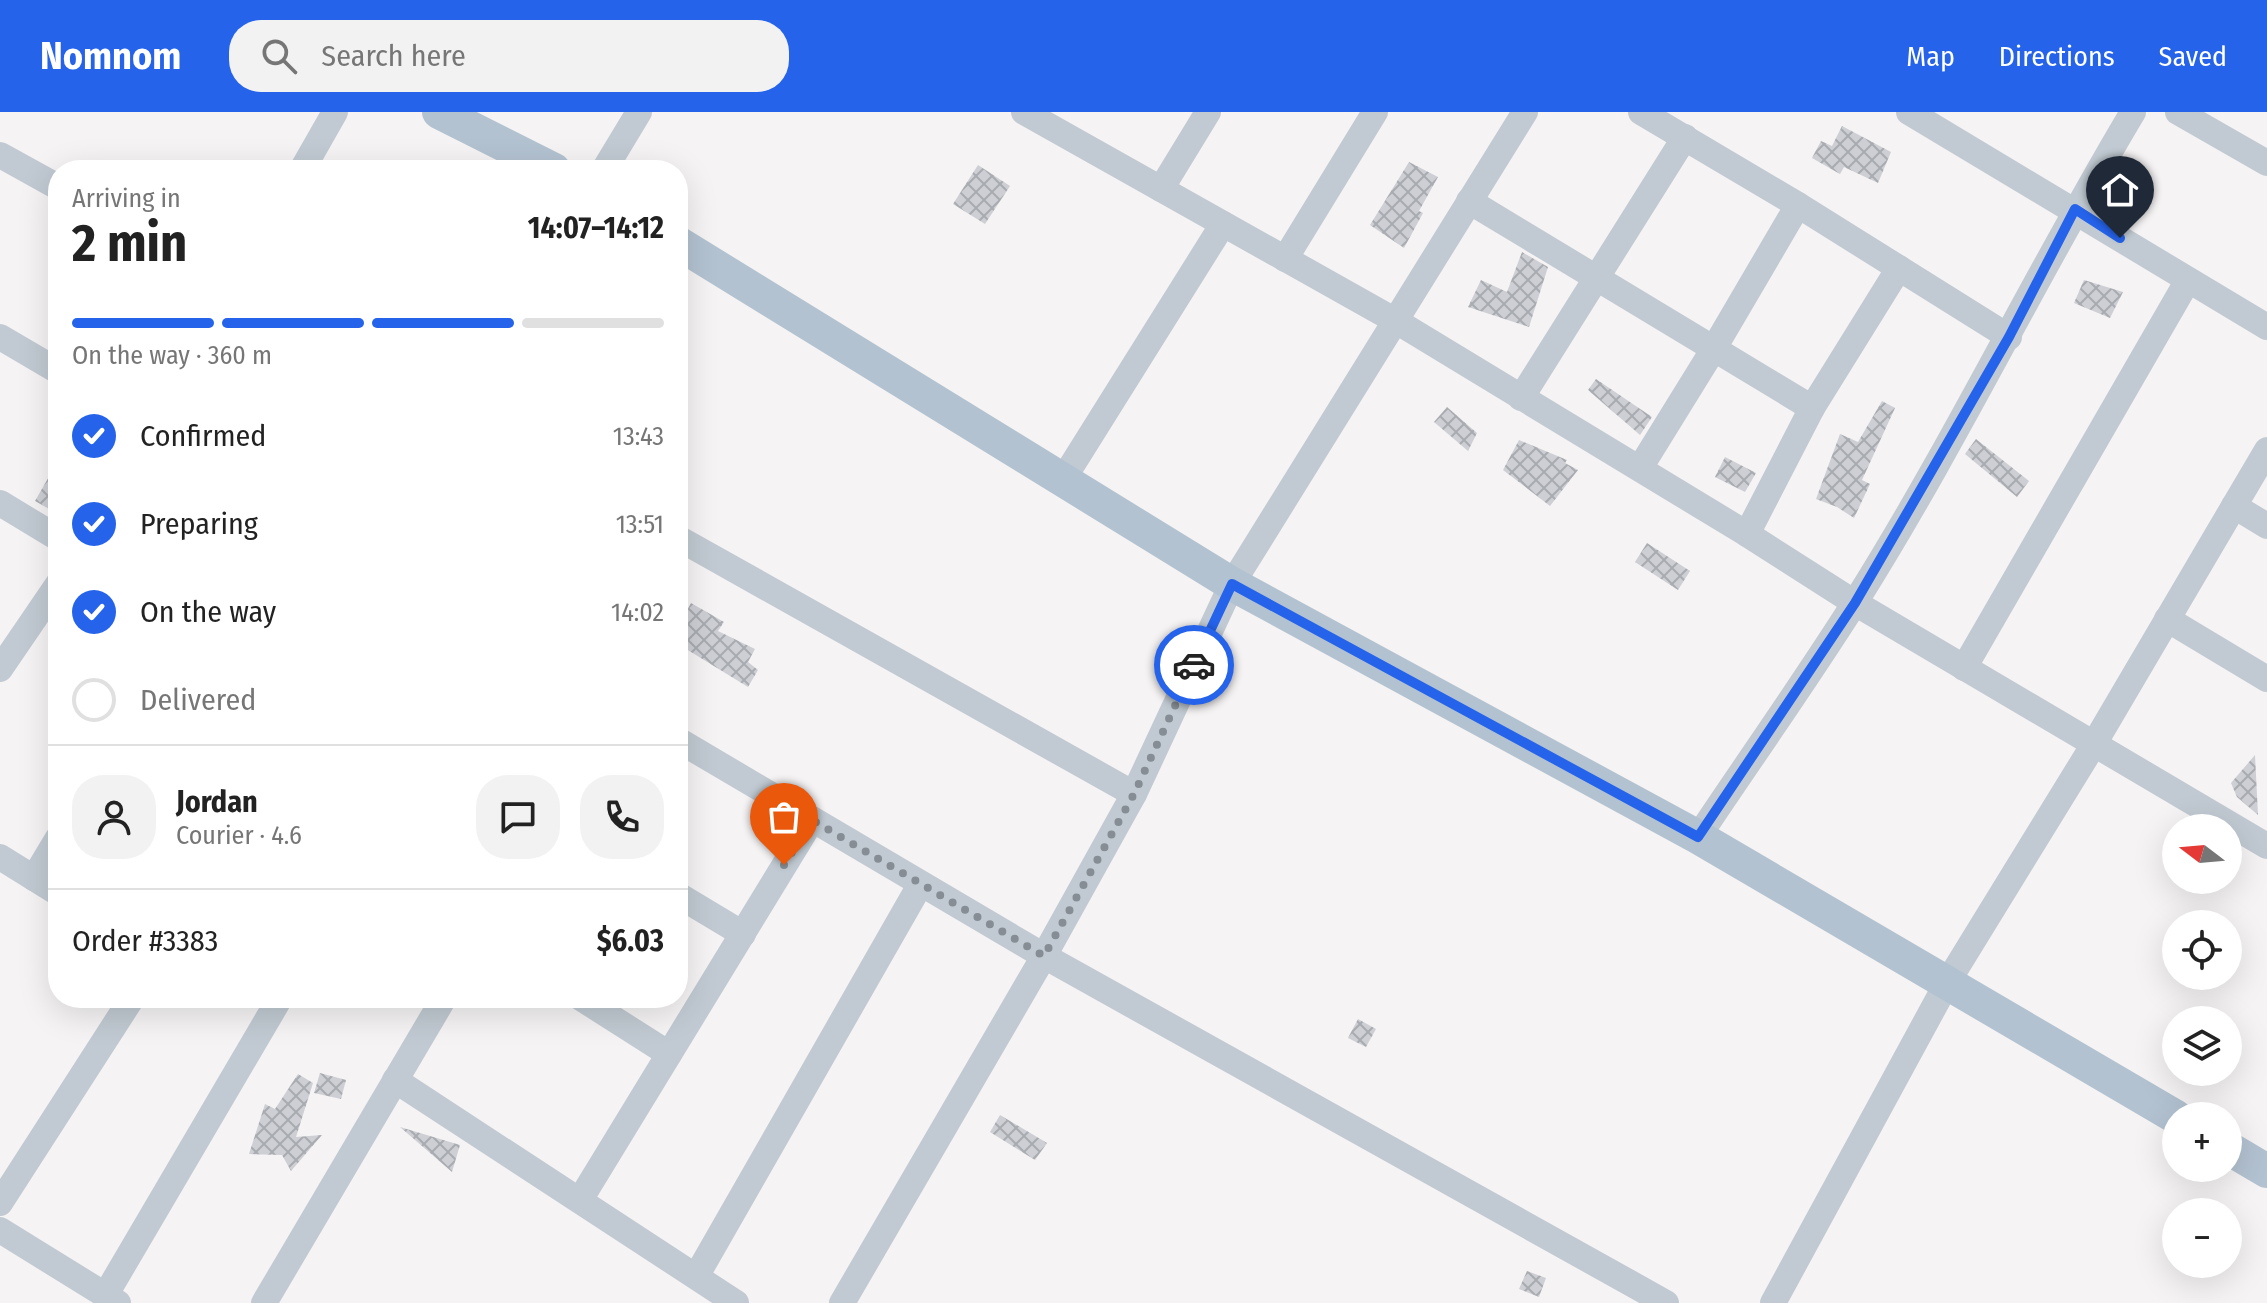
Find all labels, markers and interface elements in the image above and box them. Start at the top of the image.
search box [229,20,789,92]
text: Nomnom [40,33,181,79]
icon: search [257,34,301,78]
text: Search here [321,38,466,74]
text: Map [1906,40,1955,73]
text: Directions [1999,40,2115,73]
text: Saved [2159,40,2227,73]
pin [2086,156,2154,238]
icon: home [2098,168,2142,212]
text: Arriving in [72,183,181,214]
text: 14:07–14:12 [528,210,664,246]
text: 2 min [72,212,187,275]
text: On the way · 360 m [72,340,272,371]
icon: check [72,414,116,458]
text: Confirmed [140,418,266,454]
text: 13:43 [613,421,664,452]
icon: check [72,502,116,546]
text: Preparing [140,506,258,542]
text: 13:51 [616,509,664,540]
icon: check [72,590,116,634]
text: On the way [140,594,276,630]
text: 14:02 [611,597,664,628]
courier [1154,625,1234,705]
icon: car [1172,643,1216,687]
text: Delivered [140,682,256,718]
button: person [72,775,156,859]
button: chat [476,775,560,859]
button: phone [580,775,664,859]
pin [750,783,818,865]
text: Jordan [176,784,258,820]
icon: bag [762,795,806,839]
north arrow [2162,814,2242,894]
map controls [2162,814,2242,1278]
text: Courier · 4.6 [176,820,302,851]
button: locate [2162,910,2242,990]
text: Order #3383 [72,923,218,959]
text: $6.03 [597,923,664,959]
button: layers [2162,1006,2242,1086]
button: + [2162,1102,2242,1182]
button: − [2162,1198,2242,1278]

